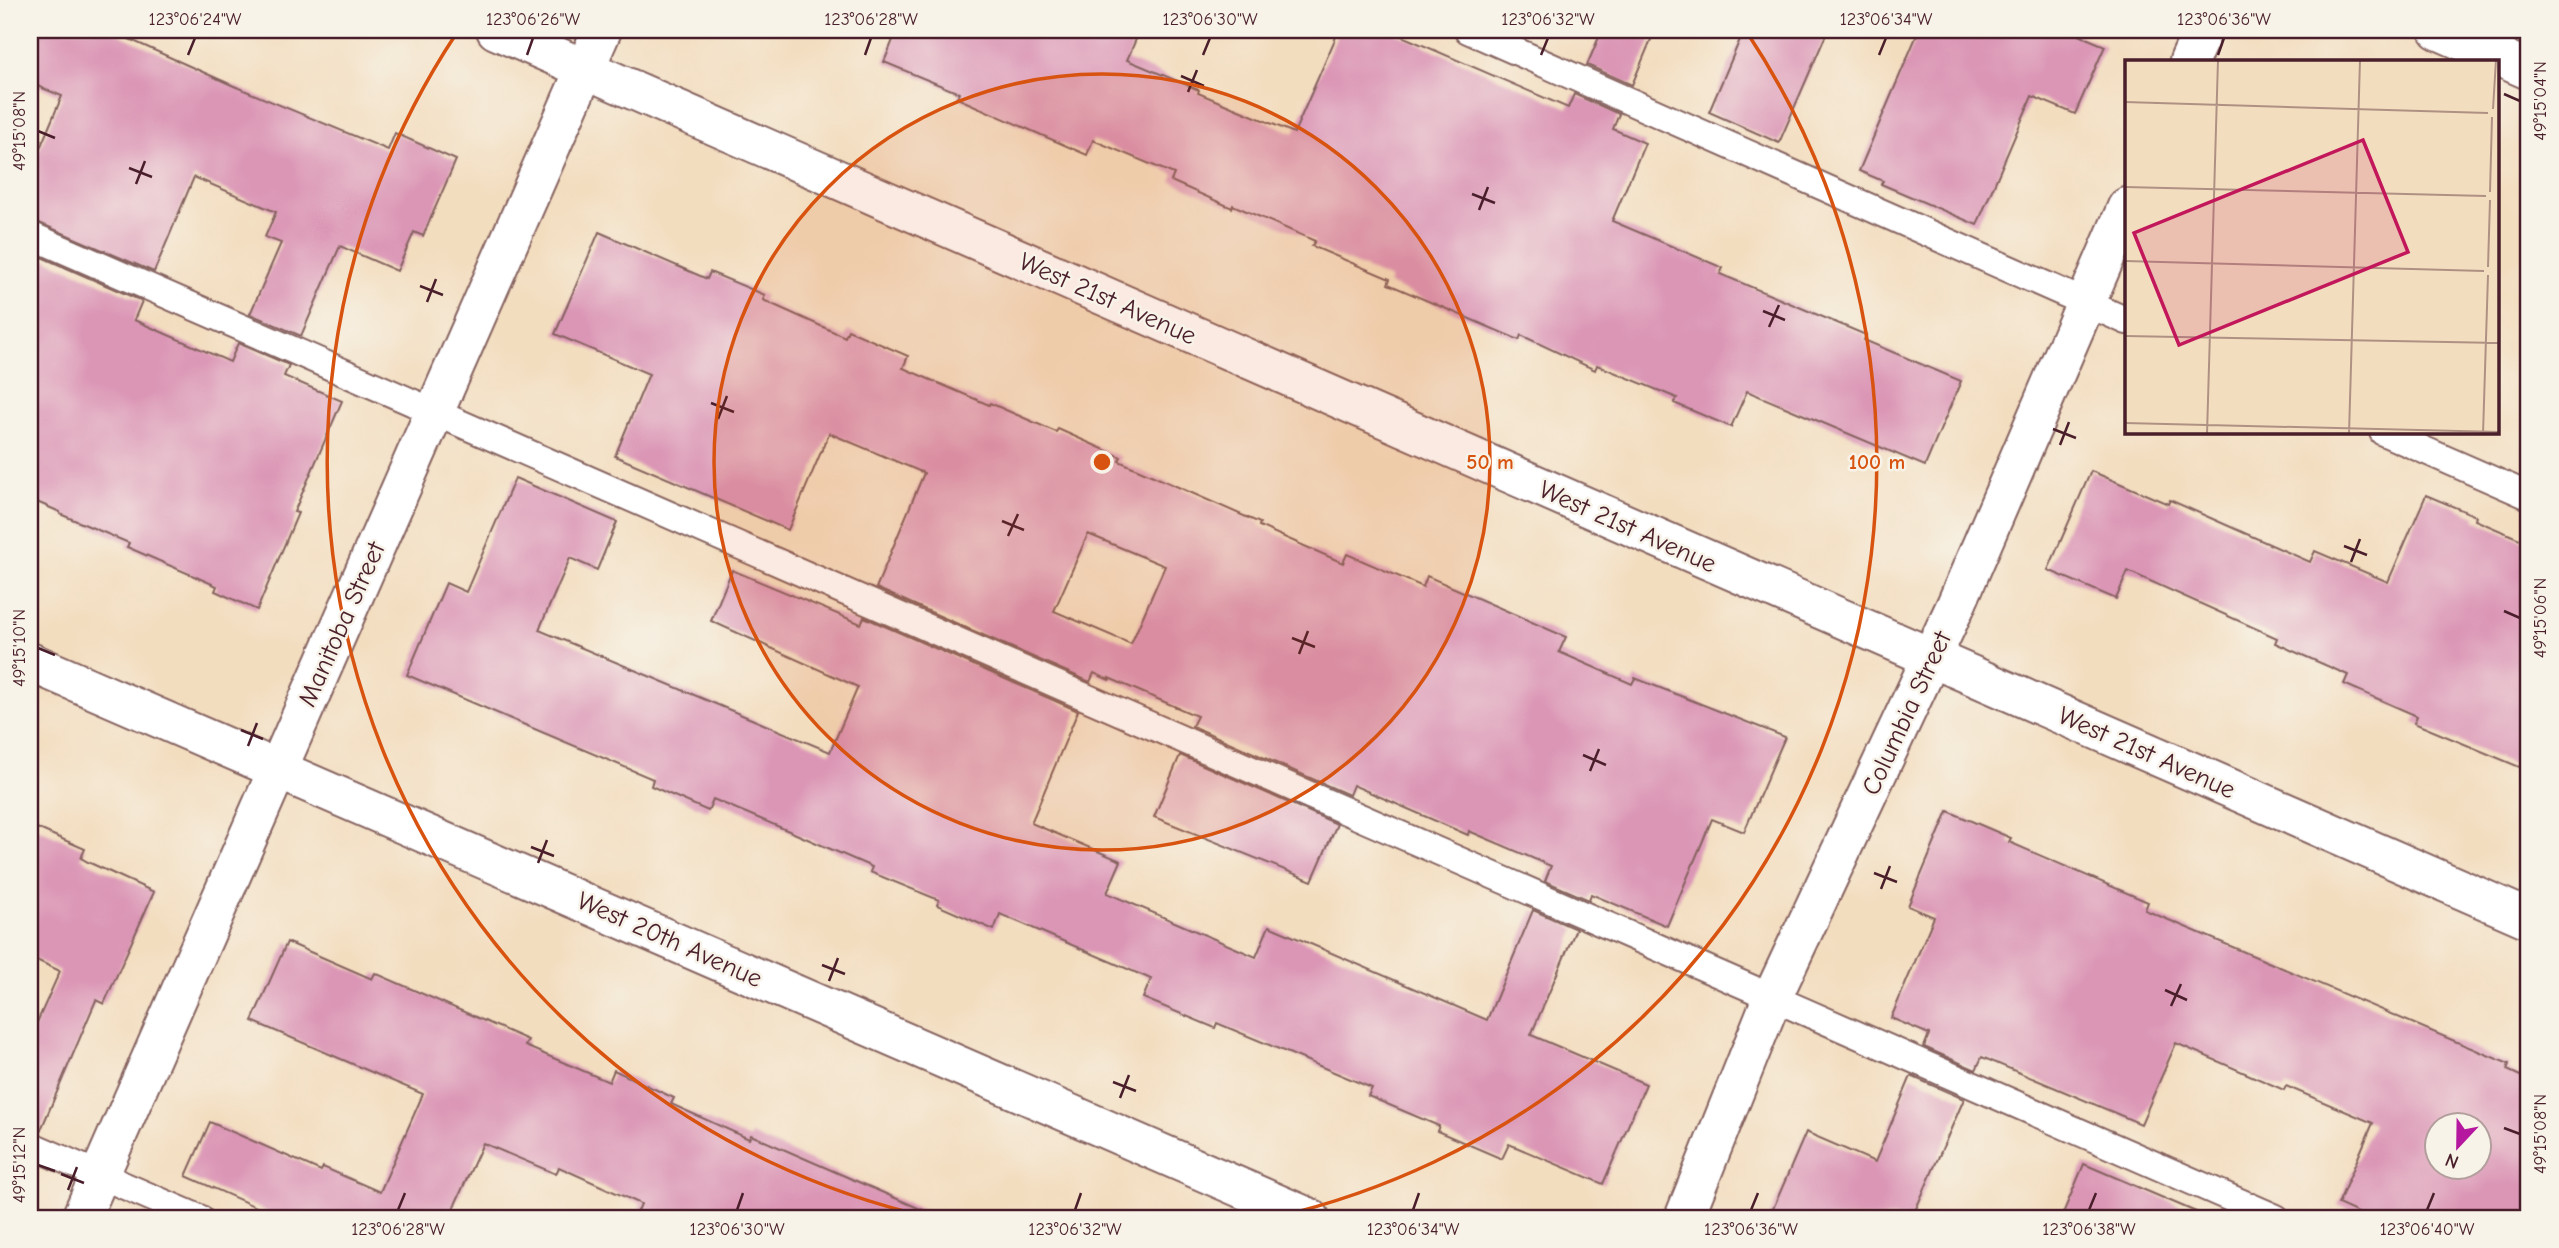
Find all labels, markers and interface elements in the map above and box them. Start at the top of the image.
text: 123°06'24"W [149,9,242,30]
text: 123°06'26"W [486,9,580,30]
text: 123°06'28"W [824,9,918,30]
text: 123°06'30"W [1163,9,1258,30]
text: 123°06'32"W [1501,9,1595,30]
text: 123°06'34"W [1840,9,1933,30]
text: 123°06'36"W [2177,9,2271,30]
inset map [2125,60,2500,434]
text: 49°15'04"N [2530,61,2551,141]
text: 49°15'08"N [9,91,30,171]
street label: West 21st Avenue [1014,246,1201,351]
centre of rings [1090,450,1114,474]
text: 50 m [1466,450,1514,474]
text: 100 m [1849,450,1905,474]
street label: West 21st Avenue [1534,474,1721,579]
street label: Manitoba Street [292,536,392,711]
text: 49°15'06"N [2530,578,2551,658]
text: 49°15'10"N [9,609,30,687]
street label: Columbia Street [1856,625,1959,800]
street label: West 21st Avenue [2053,700,2240,805]
street label: West 20th Avenue [572,886,767,994]
text: 49°15'08"N [2530,1094,2551,1174]
north arrow [2422,1112,2492,1182]
text: 49°15'12"N [9,1127,30,1203]
text: N [2442,1148,2462,1173]
text: 123°06'28"W [351,1219,445,1240]
text: 123°06'30"W [690,1219,785,1240]
text: 123°06'32"W [1028,1219,1122,1240]
text: 123°06'34"W [1367,1219,1460,1240]
text: 123°06'36"W [1704,1219,1798,1240]
text: 123°06'38"W [2042,1219,2136,1240]
text: 123°06'40"W [2380,1219,2475,1240]

